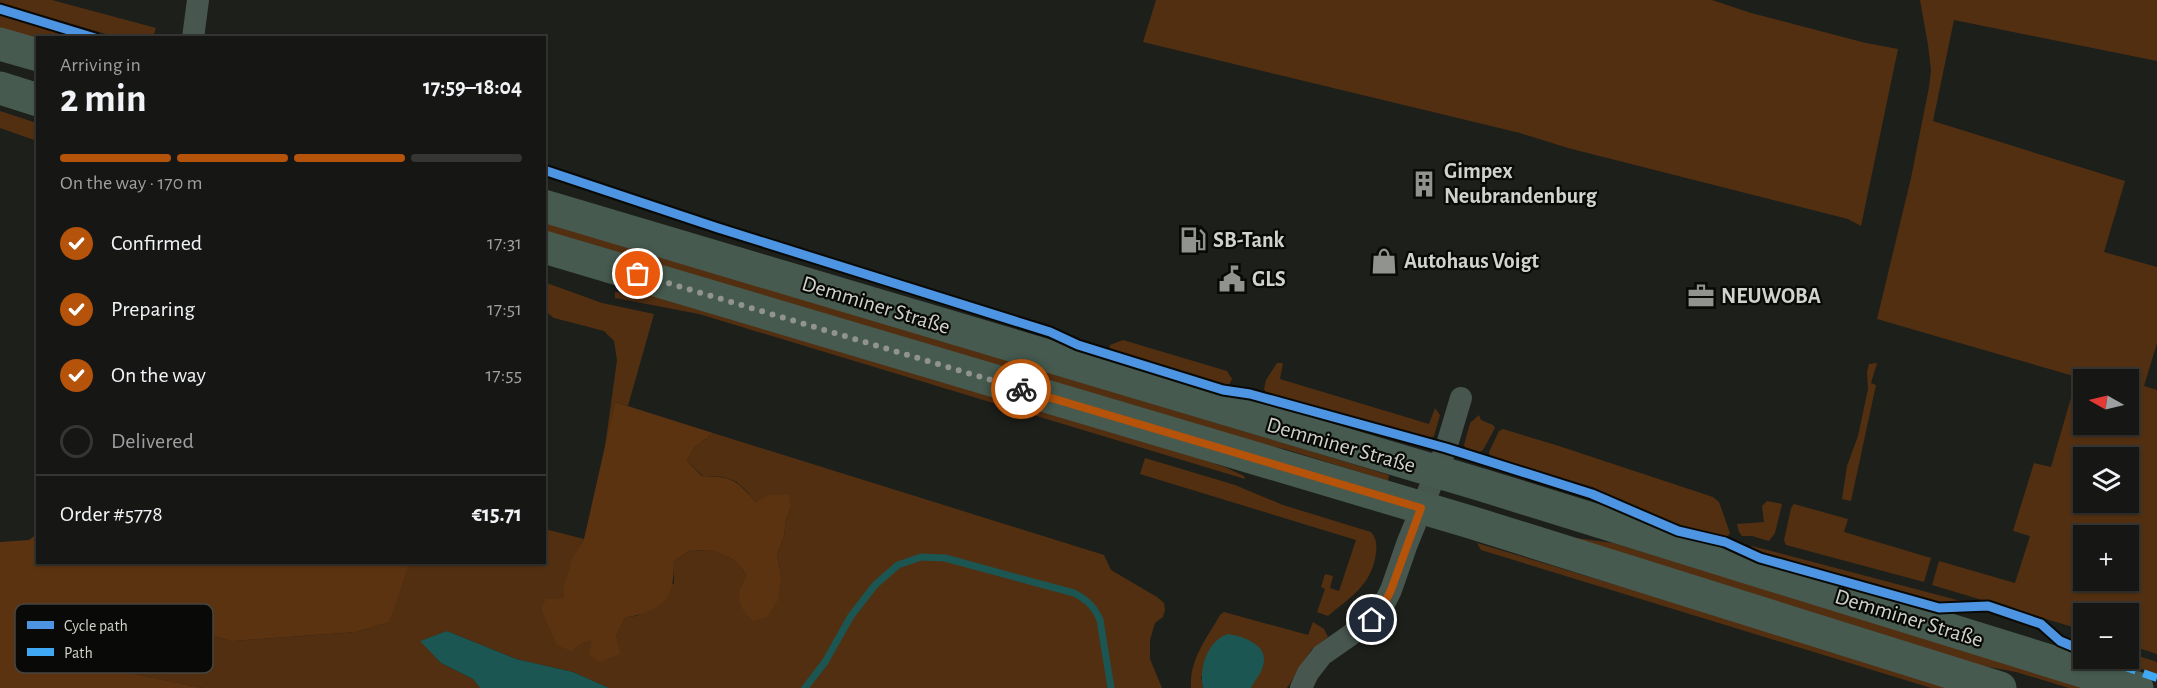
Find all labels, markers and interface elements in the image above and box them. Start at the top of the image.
text: Arriving in [60,55,141,75]
text: 17:59–18:04 [423,76,522,98]
text: 2 min [60,80,147,119]
place label: Gimpex Neubrandenburg [1444,160,1598,207]
building icon: Gimpex Neubrandenburg [1409,169,1439,199]
text: On the way · 170 m [60,173,203,193]
fuel station icon: SB-Tank [1178,225,1208,255]
icon: check [60,227,93,260]
place label: SB-Tank [1213,229,1285,251]
text: Confirmed [111,232,202,254]
text: 17:31 [487,233,522,253]
shop icon: Autohaus Voigt [1369,246,1399,276]
pin [612,248,663,299]
place label: Autohaus Voigt [1404,250,1539,272]
icon: bag [621,257,654,290]
public building icon: GLS [1217,264,1247,294]
place label: GLS [1252,268,1286,290]
street label: Demminer Straße [799,272,953,338]
office icon: NEUWOBA [1686,281,1716,311]
place label: NEUWOBA [1721,285,1821,307]
icon: check [60,293,93,326]
text: Preparing [111,298,195,320]
text: 17:51 [487,299,522,319]
icon: check [60,359,93,392]
courier [991,359,1051,419]
text: On the way [111,364,206,386]
text: 17:55 [485,365,522,385]
north arrow [2073,369,2139,435]
map controls [2073,369,2139,669]
icon: bike [1005,373,1038,406]
street label: Demminer Straße [1264,413,1418,477]
text: Delivered [111,430,194,452]
button: layers [2073,447,2139,513]
text: Order #5778 [60,503,163,525]
text: €15.71 [472,503,522,525]
button: + [2073,525,2139,591]
street label: Demminer Straße [1832,585,1986,651]
pin [1346,594,1397,645]
icon: home [1355,603,1388,636]
button: − [2073,603,2139,669]
legend [15,604,213,673]
text: Cycle path [64,618,128,635]
text: Path [64,645,93,661]

